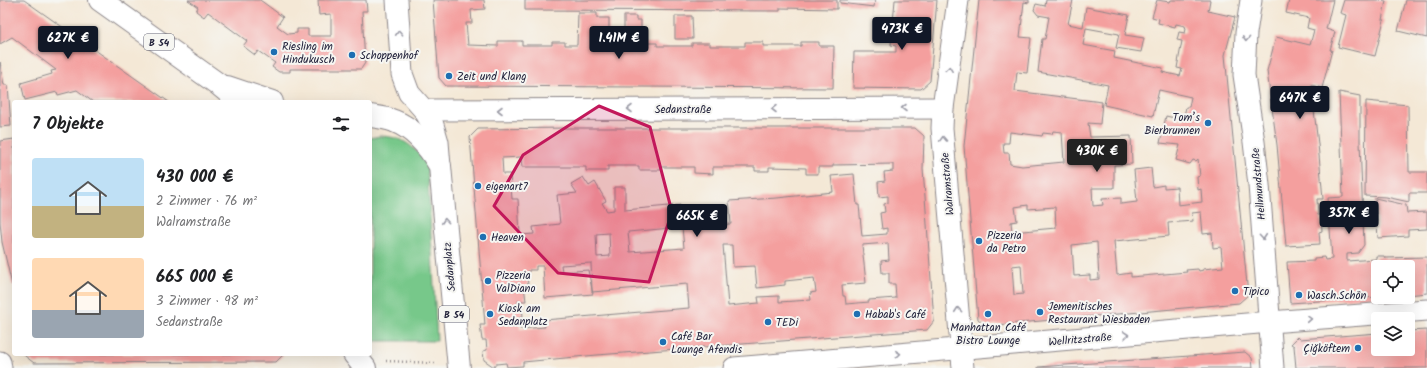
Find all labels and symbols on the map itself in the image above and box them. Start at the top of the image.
pin: 473K € [869,17,935,51]
pin: 627K € [35,26,101,60]
pin: 1.41M € [582,26,656,60]
one-way arrow [394,30,403,36]
road number: B 54 [144,34,174,50]
one-way arrow [1241,36,1250,42]
place label: Riesling im Hindukusch [282,38,335,69]
marker: Riesling im Hindukusch [269,47,279,57]
place label: Schoppenhof [360,47,420,65]
marker: Schoppenhof [347,50,357,60]
one-way arrow [944,66,953,72]
place label: Zeit und Klang [457,68,527,86]
marker: Zeit und Klang [444,71,454,81]
pin: 647K € [1267,86,1333,120]
street label: Sedanstraße [655,101,711,119]
one-way arrow [901,104,907,112]
one-way arrow [627,105,633,113]
one-way arrow [771,105,777,113]
one-way arrow [497,106,503,114]
place label: Tom’s Bierbrunnen [1145,109,1200,140]
marker: Tom’s Bierbrunnen [1203,118,1213,128]
one-way arrow [939,136,947,142]
pin: 430K € [1064,139,1130,173]
street label: Hellmundstraße [1247,147,1271,221]
street label: Walramstraße [936,152,960,216]
place label: eigenart7 [486,178,529,196]
marker: eigenart7 [473,181,483,191]
pin: 357K € [1316,201,1382,235]
pin: 665K € [664,204,730,238]
one-way arrow [441,218,450,224]
place label: Pizzeria da Petro [987,227,1026,258]
place label: Heaven [491,229,524,247]
marker: Heaven [478,232,488,242]
one-way arrow [1258,234,1267,240]
marker: Pizzeria da Petro [974,236,984,246]
street label: Sedanplatz [439,241,461,292]
place label: Pizzeria ValDiano [496,267,535,298]
marker: Pizzeria ValDiano [483,276,493,286]
place label: Tipico [1243,283,1269,301]
marker: Tipico [1230,286,1240,296]
place label: Wasch.Schön [1307,287,1366,305]
marker: Wasch.Schön [1294,290,1304,300]
place label: Jemenitisches Restaurant Wiesbaden [1048,298,1150,329]
place label: Kiosk am Sedanplatz [498,300,548,331]
road number: B 54 [439,306,469,322]
place label: Habab's Café [865,306,927,324]
one-way arrow [954,307,963,313]
marker: Jemenitisches Restaurant Wiesbaden [1035,307,1045,317]
marker: Kiosk am Sedanplatz [485,309,495,319]
marker: Habab's Café [852,309,862,319]
marker: Manhattan Café Bistro Lounge [983,309,993,319]
place label: TEDi [776,314,798,332]
one-way arrow [1306,315,1312,324]
marker: TEDi [763,317,773,327]
place label: Manhattan Café Bistro Lounge [950,319,1027,350]
place label: Café Bar Lounge Afendis [671,328,742,359]
street label: Wellritzstraße [1048,328,1113,352]
one-way arrow [1123,330,1129,339]
marker: Café Bar Lounge Afendis [658,337,668,347]
place label: Çiğköftem [1303,340,1350,358]
marker: Çiğköftem [1353,343,1363,353]
one-way arrow [895,350,901,359]

